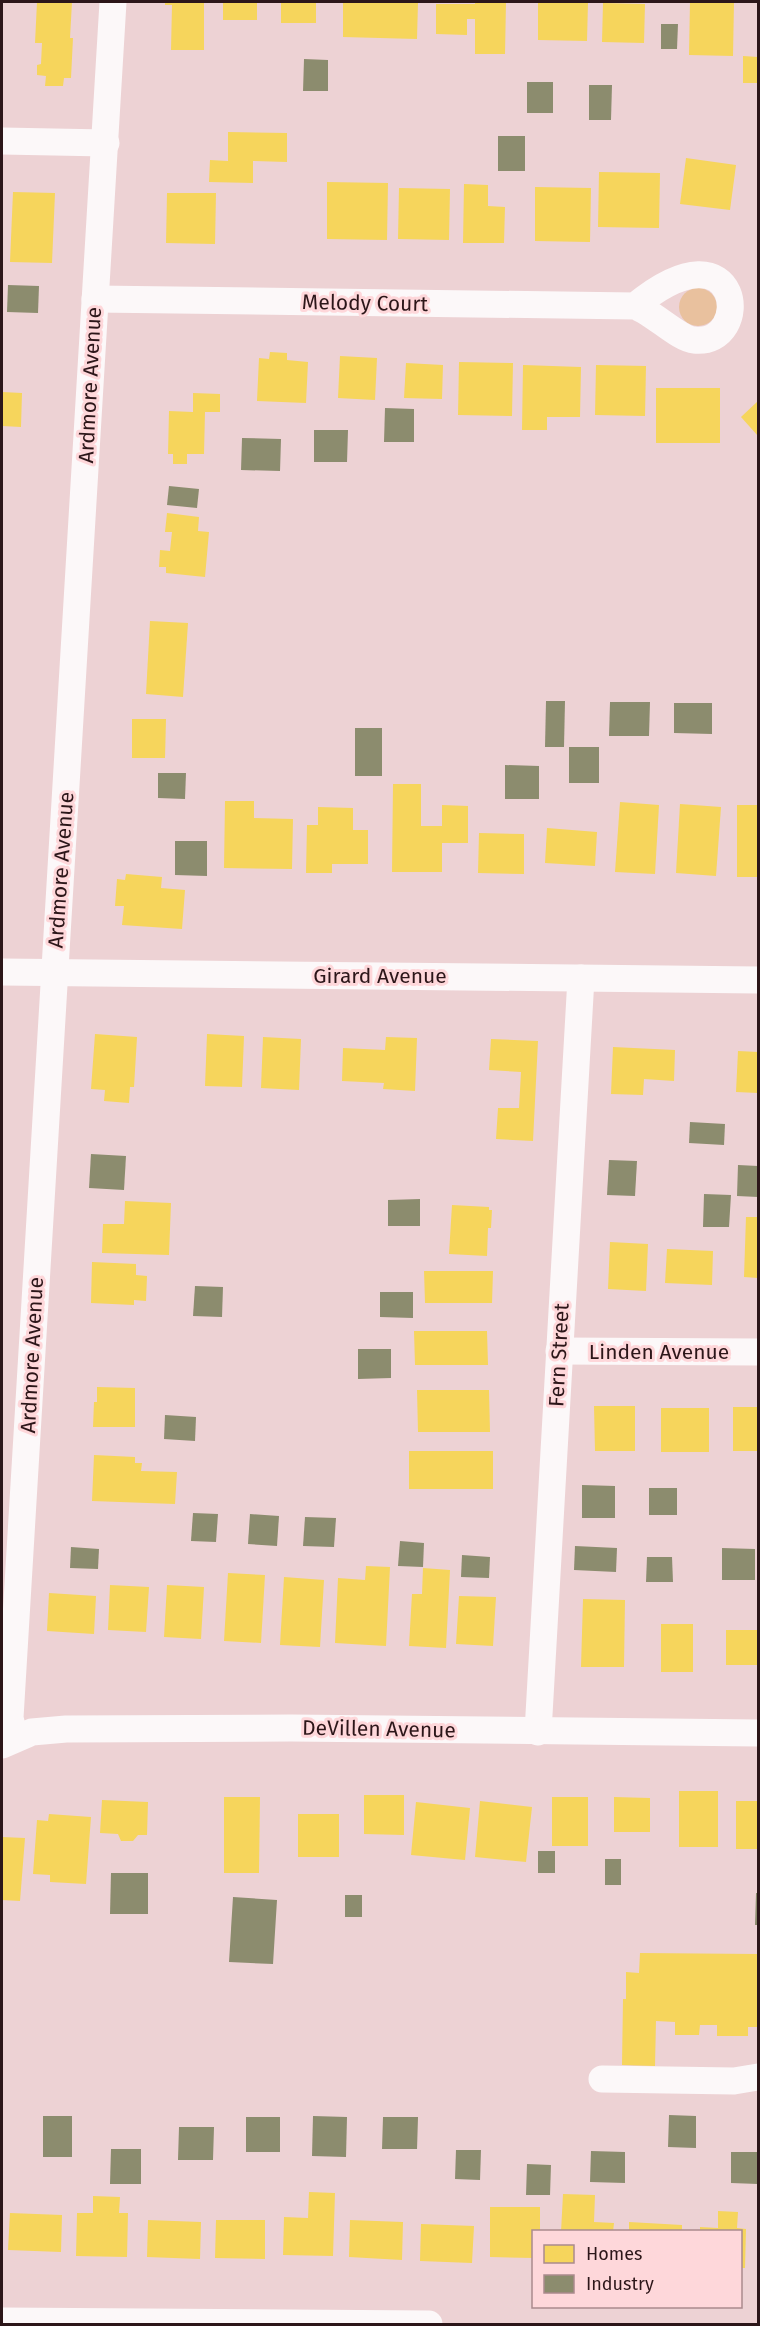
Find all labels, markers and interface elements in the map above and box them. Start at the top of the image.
street label: Melody Court [302,289,429,317]
street label: Ardmore Avenue [73,306,107,464]
street label: Ardmore Avenue [43,791,79,949]
street label: Girard Avenue [313,963,447,989]
street label: Ardmore Avenue [15,1276,49,1434]
street label: Fern Street [543,1302,575,1408]
street label: Linden Avenue [589,1339,729,1365]
street label: DeVillen Avenue [302,1715,456,1743]
legend [532,2230,742,2308]
text: Homes [586,2243,642,2265]
text: Industry [586,2273,654,2295]

